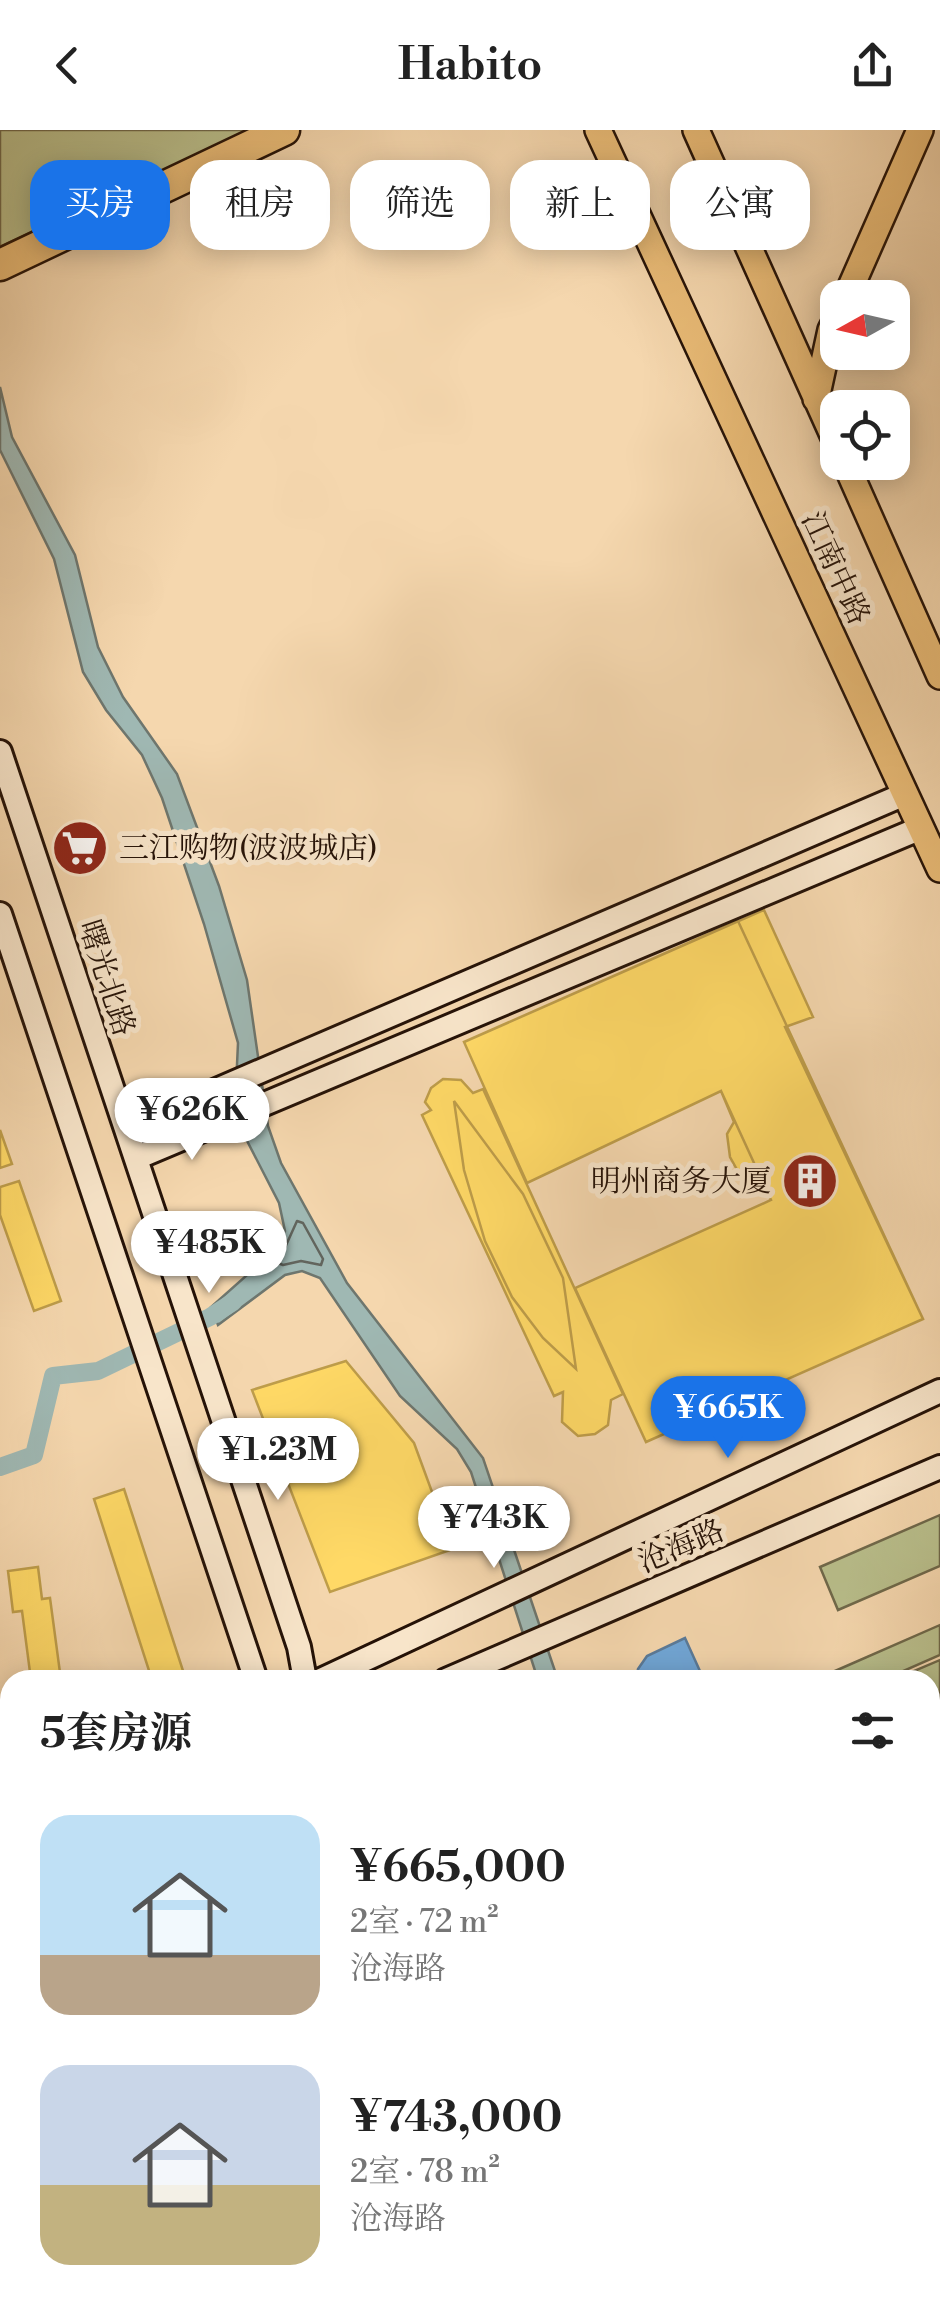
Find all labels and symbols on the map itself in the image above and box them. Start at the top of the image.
north arrow [820,280,910,370]
street label: 江南中路 [793,506,878,631]
supermarket icon: 三江购物(波波城店) [50,818,110,878]
place label: 三江购物(波波城店) [119,830,378,868]
street label: 曙光北路 [69,915,143,1041]
pin: ¥626K [122,1078,262,1163]
building icon: 明州商务大厦 [780,1151,840,1211]
place label: 明州商务大厦 [591,1163,771,1201]
pin: ¥485K [139,1211,279,1296]
pin: ¥665K [658,1376,798,1461]
pin: ¥1.23M [197,1418,359,1503]
pin: ¥743K [424,1486,564,1571]
street label: 沧海路 [633,1512,730,1582]

